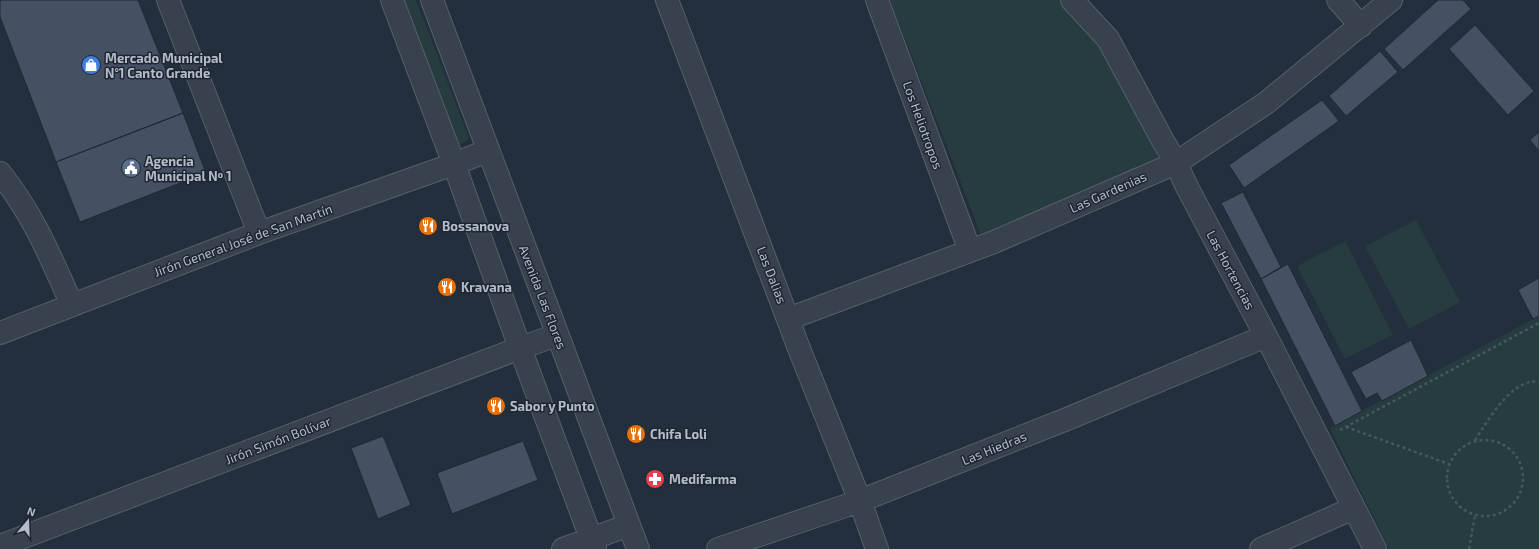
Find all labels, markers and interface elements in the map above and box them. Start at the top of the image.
place label: Mercado Municipal N°1 Canto Grande [105,50,223,81]
shop icon: Mercado Municipal N°1 Canto Grande [80,54,102,76]
street label: Los Heliotropos [900,79,946,171]
place label: Agencia Municipal Nº 1 [145,153,232,184]
public building icon: Agencia Municipal Nº 1 [120,157,142,179]
street label: Las Gardenias [1067,168,1149,216]
street label: Jirón General José de San Martín [152,200,334,280]
restaurant icon: Bossanova [417,215,439,237]
place label: Bossanova [442,218,509,234]
street label: Las Hortencias [1203,228,1259,312]
street label: Avenida Las Flores [516,243,570,351]
street label: Las Dalias [754,244,790,306]
restaurant icon: Kravana [436,276,458,298]
place label: Kravana [461,279,512,295]
restaurant icon: Sabor y Punto [485,395,507,417]
place label: Sabor y Punto [510,398,595,414]
street label: Jirón Simón Bolívar [223,412,333,468]
restaurant icon: Chifa Loli [625,423,647,445]
place label: Chifa Loli [650,426,707,442]
street label: Las Hiedras [959,428,1029,468]
pharmacy icon: Medifarma [644,468,666,490]
place label: Medifarma [669,471,737,487]
north arrow [8,501,48,541]
text: N [26,504,37,519]

